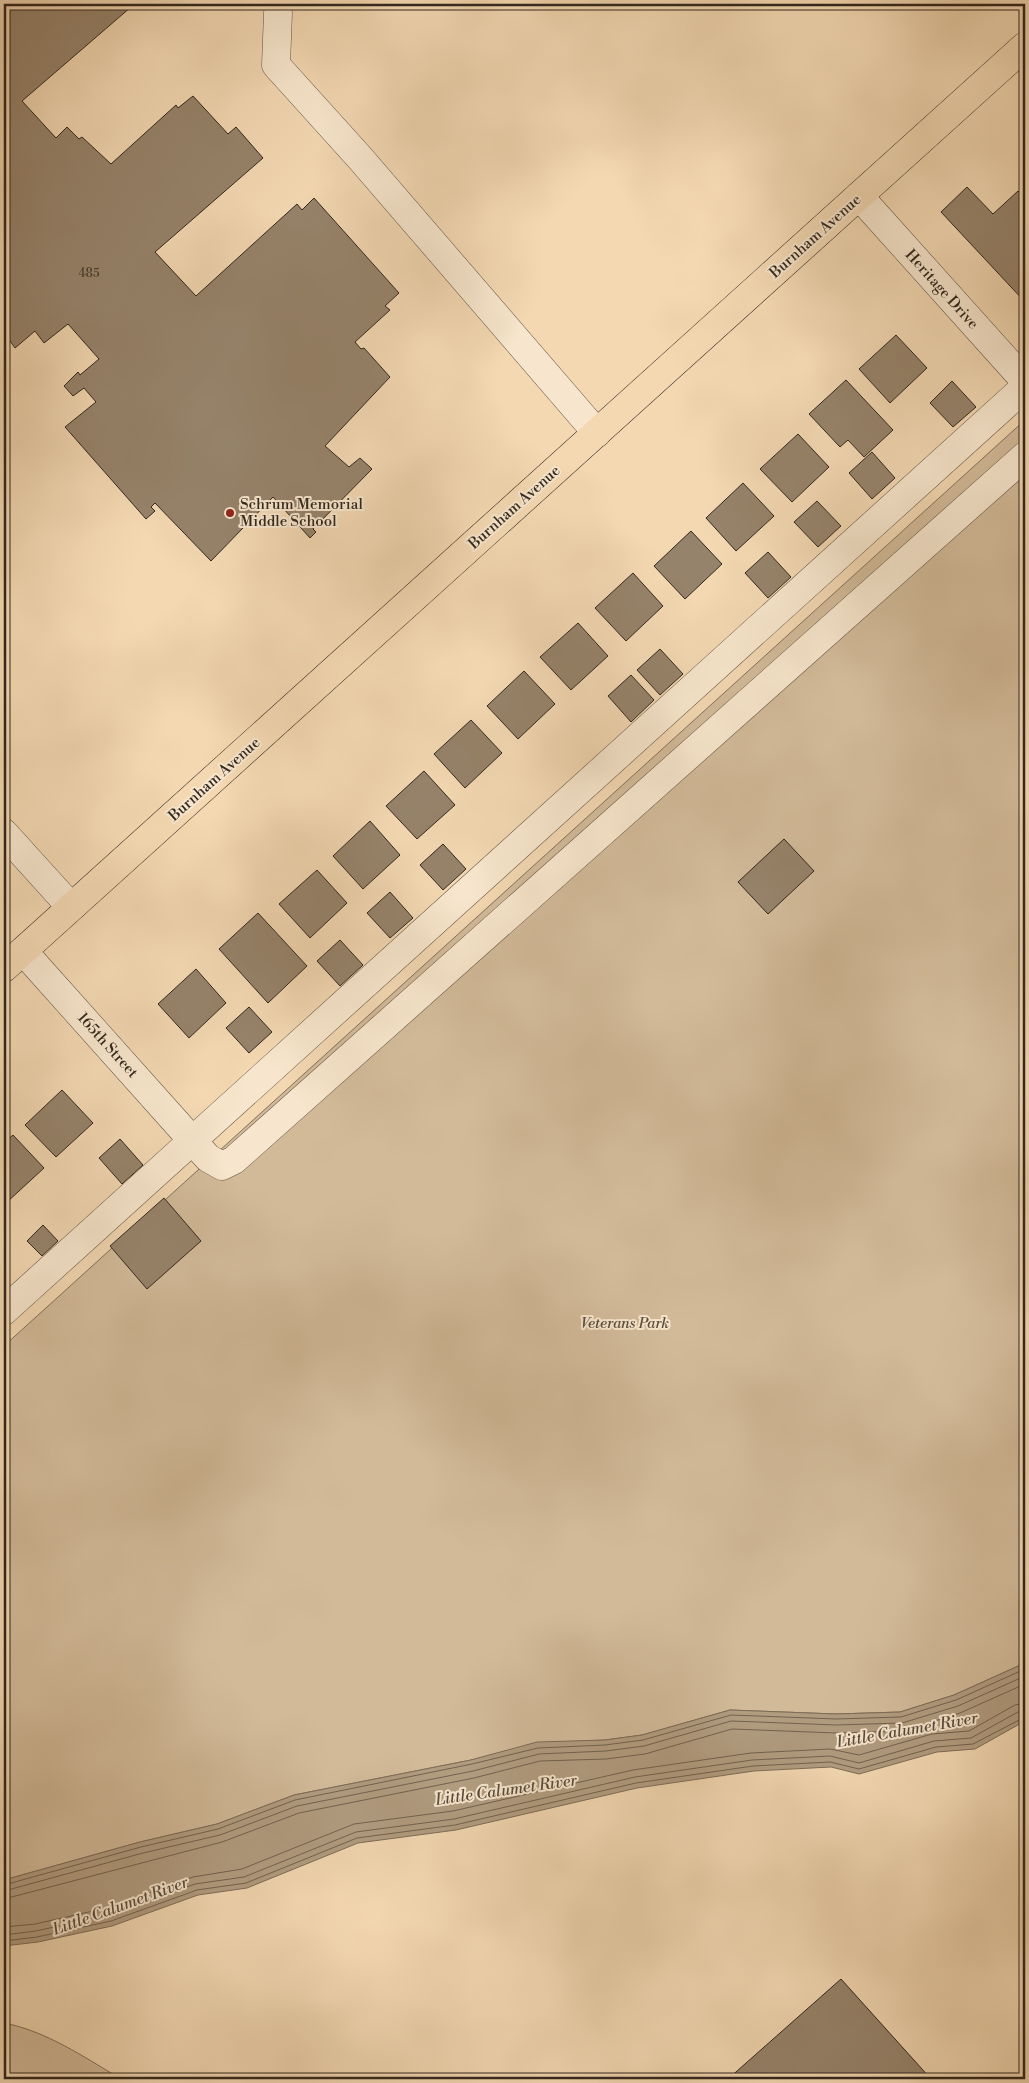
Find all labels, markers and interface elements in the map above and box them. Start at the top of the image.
street label: Burnham Avenue [765,190,865,283]
street label: Heritage Drive [901,246,982,333]
house number: 485 [78,266,100,281]
street label: Burnham Avenue [464,461,564,554]
place label: Schrum Memorial Middle School [240,495,363,531]
marker: Schrum Memorial Middle School [224,507,236,519]
street label: Burnham Avenue [164,733,264,826]
street label: 165th Street [73,1009,142,1082]
park label: Veterans Park [581,1314,669,1333]
water label: Little Calumet River [834,1708,980,1752]
water label: Little Calumet River [433,1770,579,1810]
water label: Little Calumet River [49,1872,192,1940]

